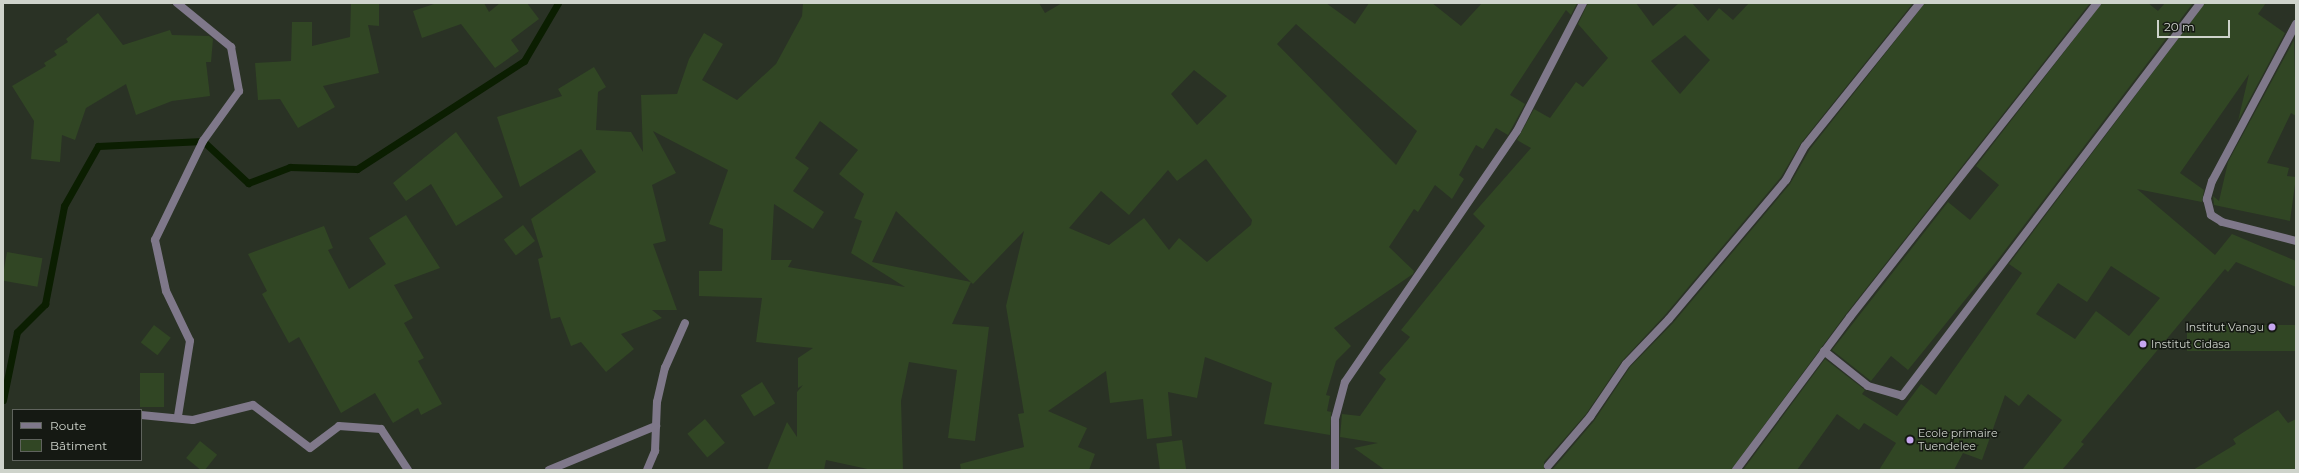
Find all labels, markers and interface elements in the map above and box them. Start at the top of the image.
scale bar [2159,12,2232,38]
text: 20 m [2164,19,2195,34]
place label: Institut Vangu [2185,320,2264,334]
marker: Institut Vangu [2267,322,2277,332]
place label: Institut Cidasa [2151,337,2230,351]
marker: Institut Cidasa [2138,339,2148,349]
legend [12,409,142,461]
text: Route [50,418,86,433]
place label: Ecole primaire Tuendelee [1918,427,1998,453]
marker: Ecole primaire Tuendelee [1905,435,1915,445]
text: Bâtiment [50,438,107,453]

